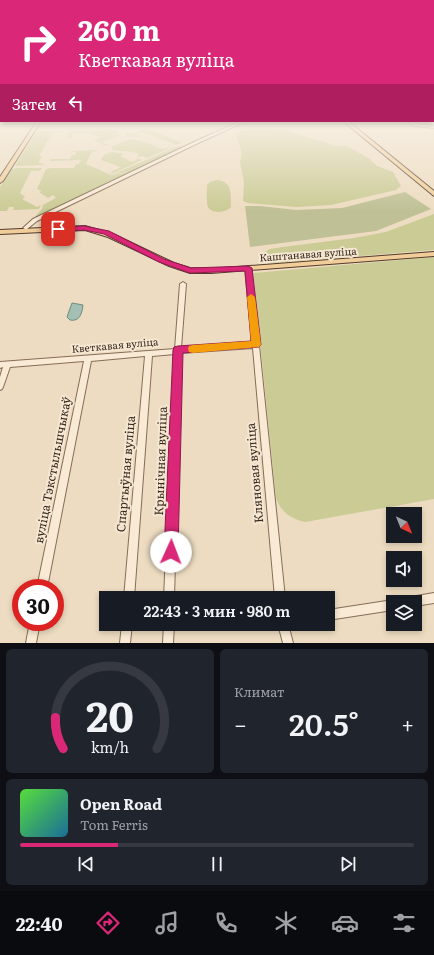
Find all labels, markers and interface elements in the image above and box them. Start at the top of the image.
text: 260 m [78,8,160,50]
icon: right [12,16,64,68]
text: Кветкавая вуліца [78,46,235,73]
text: Затем [12,92,57,115]
icon: left [65,92,87,114]
pin [41,212,75,246]
icon: arrive [47,218,69,240]
street label: Каштанавая вуліца [259,243,358,264]
street label: Кветкавая вуліца [71,333,160,356]
street label: вуліца Тэкстыльшчыкаў [29,395,75,545]
street label: Крынічная вуліца [149,406,171,516]
street label: Спартыўная вуліца [111,414,139,533]
street label: Кляновая вуліца [241,422,267,524]
north arrow [386,507,422,543]
map controls [386,507,422,631]
position arrow [150,531,192,573]
button: sound [386,551,422,587]
speed limit sign: 30 [12,579,64,631]
button: layers [386,595,422,631]
text: 22:43 · 3 мин · 980 m [144,599,290,622]
text: Климат [234,682,285,701]
text: 20 [86,683,134,745]
text: 20.5° [289,701,359,745]
text: − [234,707,247,740]
text: + [401,707,414,740]
text: km/h [91,736,130,757]
text: Open Road [80,792,162,815]
text: Tom Ferris [80,815,148,834]
icon: previous [75,853,97,875]
icon: pause [206,853,228,875]
icon: next [337,853,359,875]
icon: directions [94,909,122,937]
icon: music [153,909,181,937]
icon: phone [212,909,240,937]
icon: climate [272,909,300,937]
icon: car [331,909,359,937]
icon: filters [390,909,418,937]
text: 22:40 [16,910,63,937]

